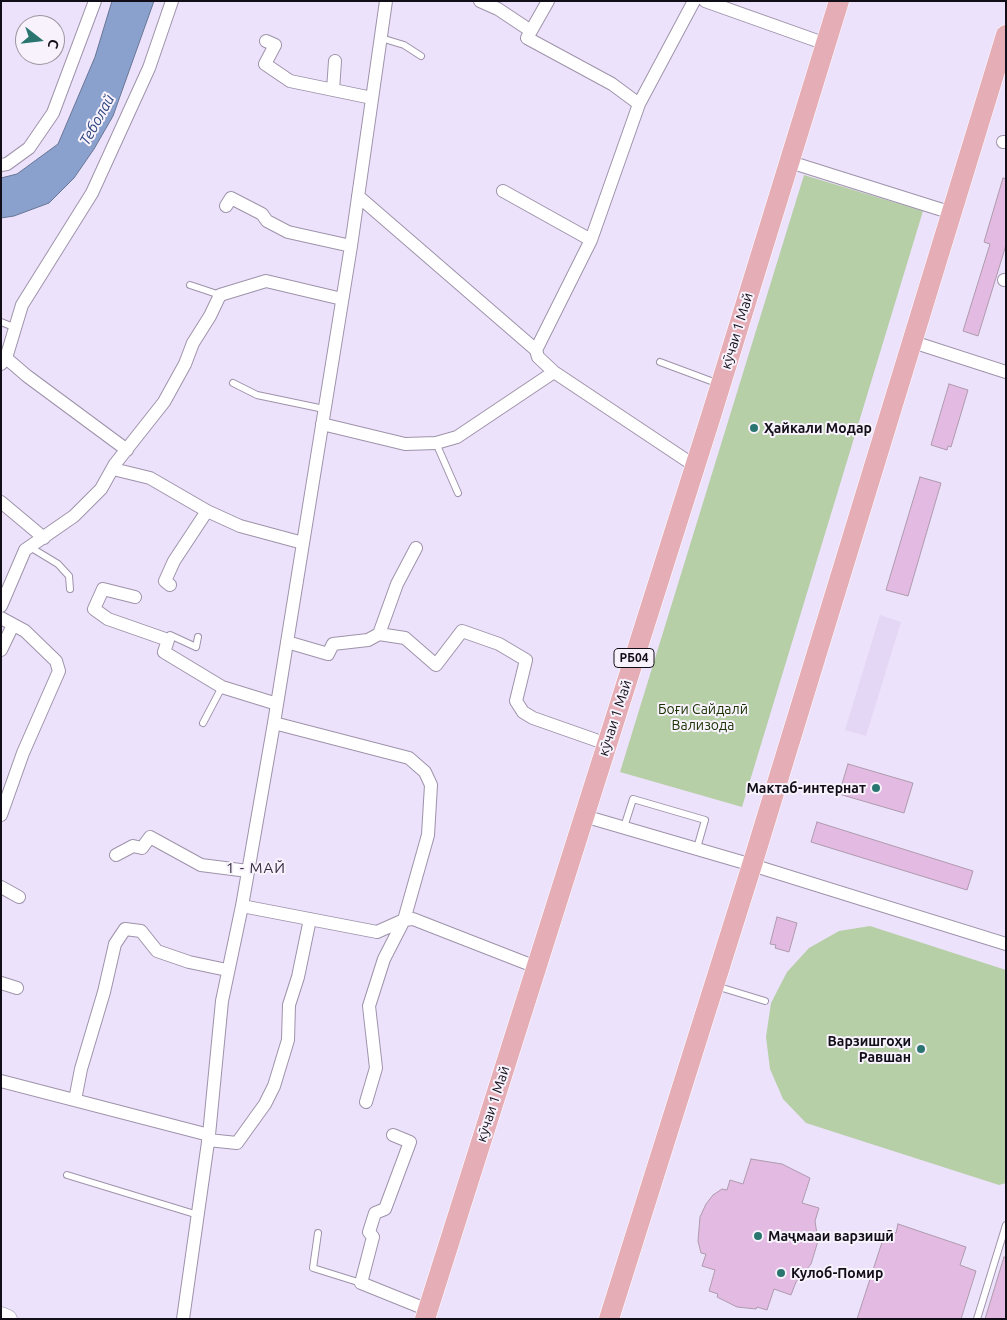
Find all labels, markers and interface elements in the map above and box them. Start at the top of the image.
north arrow [15,15,65,65]
text: С [45,37,62,50]
water label: Теболай [76,91,118,149]
street label: кӯчаи 1 Май [717,291,757,371]
place label: Ҳайкали Модар [764,420,872,436]
marker: Ҳайкали Модар [748,422,760,434]
road number: РБ04 [614,648,654,668]
street label: кӯчаи 1 Май [595,678,635,758]
park label: Боғи Сайдалӣ Вализода [658,701,748,734]
place label: Мактаб-интернат [746,780,866,796]
marker: Мактаб-интернат [870,782,882,794]
district label: 1 - МАЙ [225,859,287,877]
place label: Варзишгоҳи Равшан [828,1033,911,1066]
marker: Варзишгоҳи Равшан [915,1043,927,1055]
street label: кӯчаи 1 Май [473,1064,513,1144]
place label: Маҷмааи варзишӣ [768,1228,894,1244]
marker: Маҷмааи варзишӣ [752,1230,764,1242]
place label: Кулоб-Помир [791,1265,883,1281]
marker: Кулоб-Помир [775,1267,787,1279]

